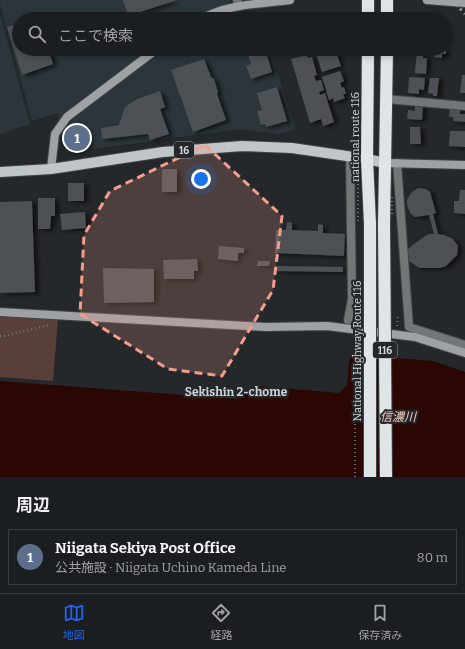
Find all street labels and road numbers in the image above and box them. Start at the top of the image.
street label: national route 116 [349,92,362,182]
road number: 16 [174,142,194,158]
street label: National Highway Route 116 [351,281,364,421]
road number: 116 [373,342,397,358]

